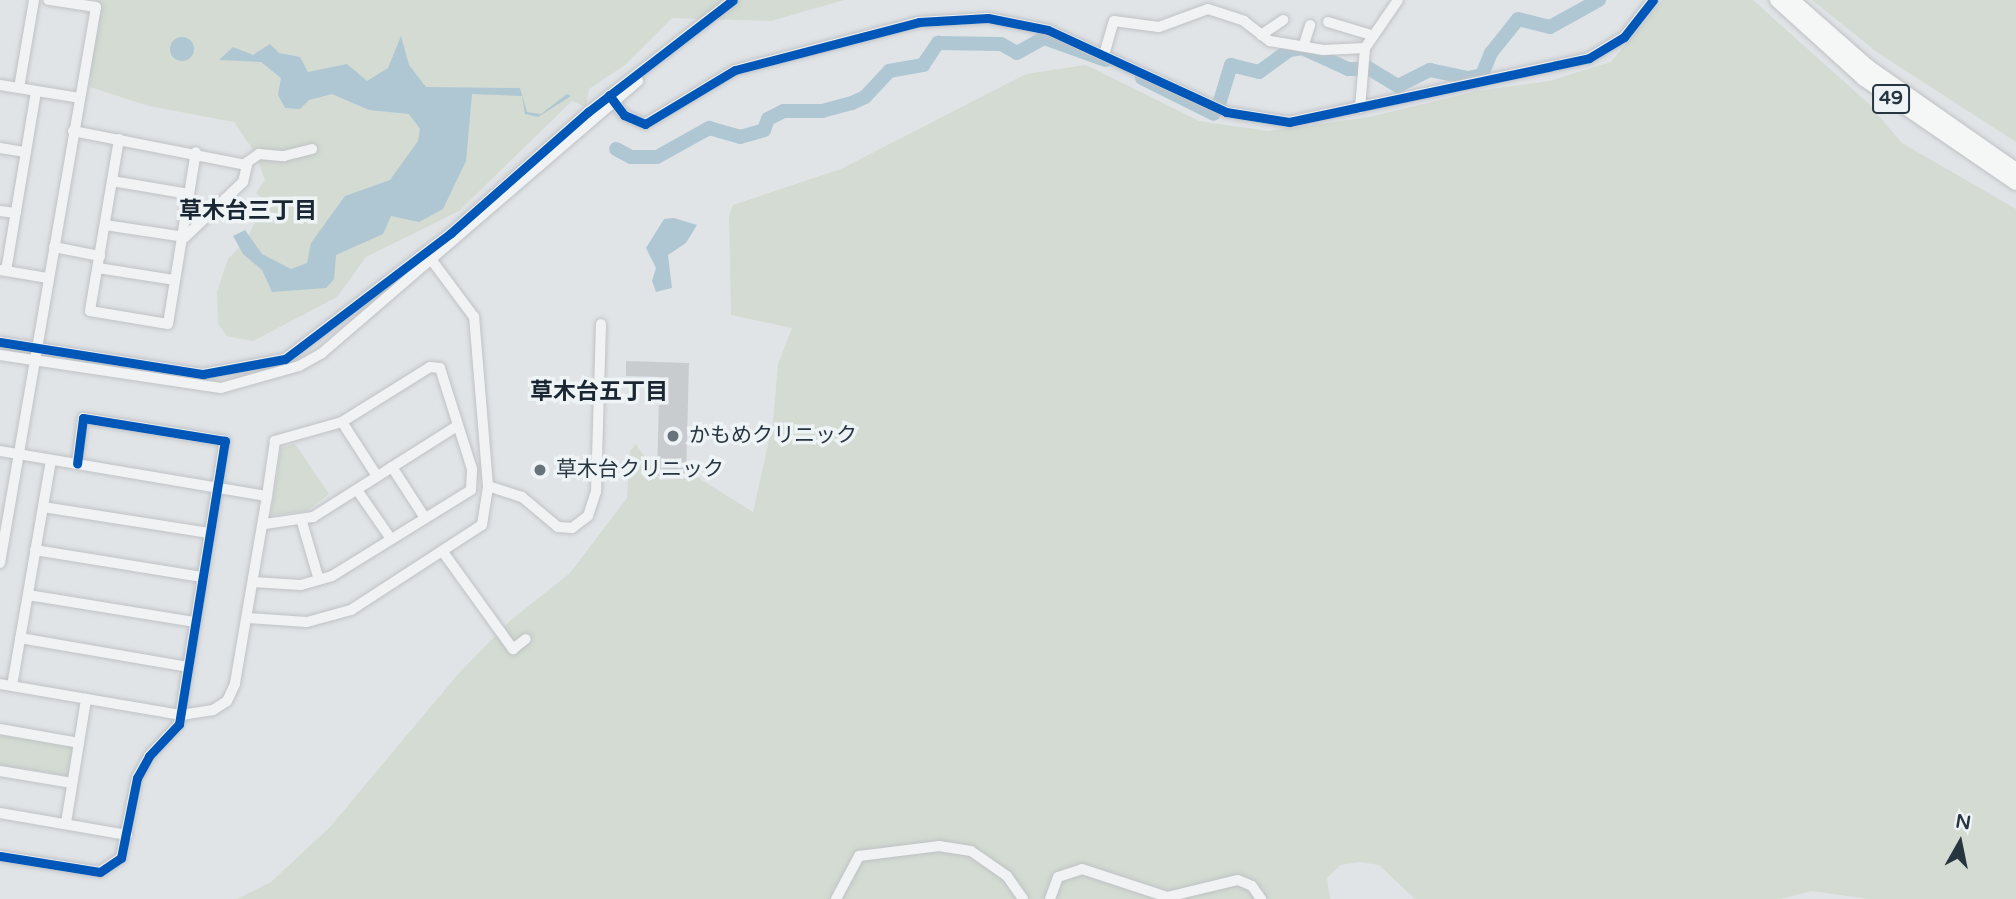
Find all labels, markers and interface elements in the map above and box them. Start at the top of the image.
road number: 49 [1872,83,1910,114]
district label: 草木台三丁目 [179,197,317,225]
district label: 草木台五丁目 [530,378,668,406]
place label: かもめクリニック [689,423,857,449]
marker: かもめクリニック [663,426,683,446]
place label: 草木台クリニック [556,457,724,483]
marker: 草木台クリニック [530,460,550,480]
north arrow [1925,808,1995,878]
text: N [1954,810,1973,834]

